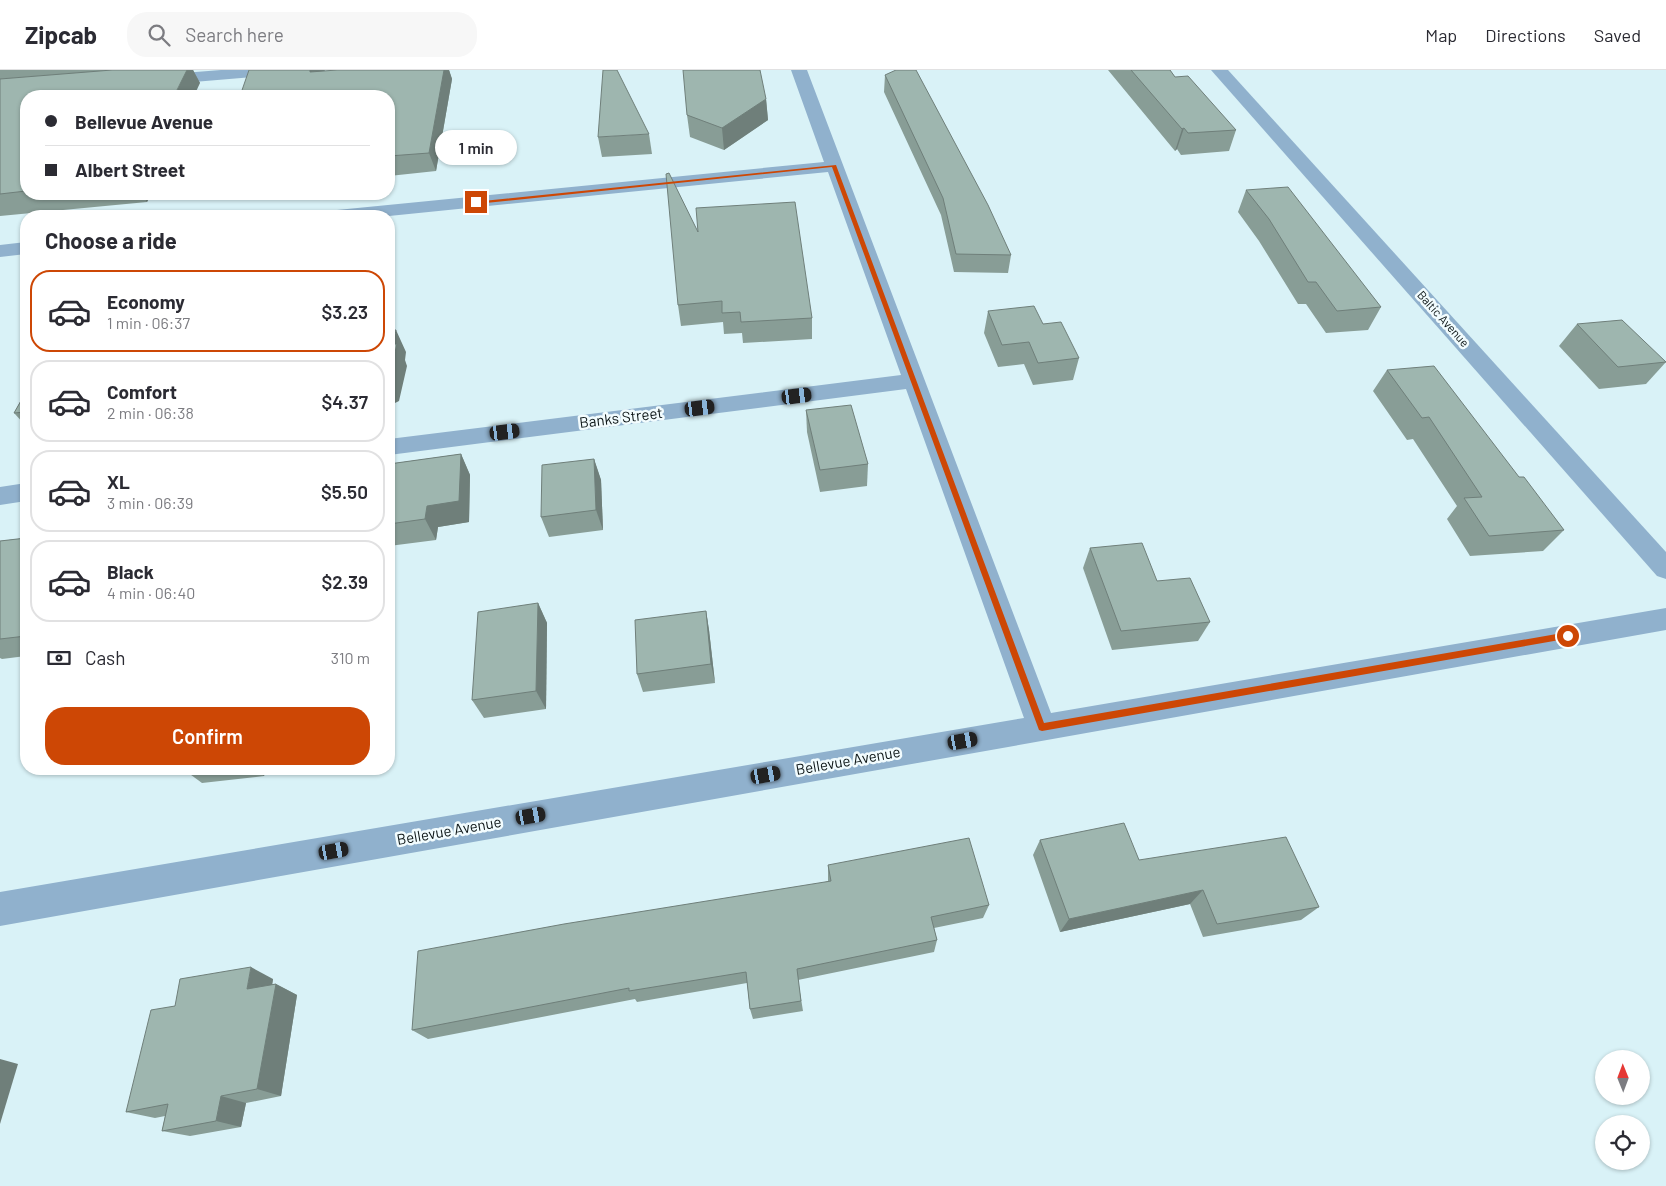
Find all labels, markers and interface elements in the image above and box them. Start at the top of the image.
search box [127,12,477,57]
text: Zipcab [25,20,97,49]
icon: search [145,21,173,49]
text: Search here [185,23,284,46]
text: Map [1425,24,1457,46]
text: Directions [1485,24,1566,46]
text: Saved [1594,24,1641,46]
text: Bellevue Avenue [75,110,213,133]
callout: 1 min [435,129,517,164]
text: 1 min [459,138,493,157]
text: Albert Street [75,158,185,181]
route end [465,191,487,213]
text: Choose a ride [45,227,177,253]
street label: Baltic Avenue [1415,287,1473,349]
icon: car [47,289,92,334]
text: Economy [107,290,185,313]
text: $3.23 [322,300,368,323]
text: 1 min · 06:37 [107,313,190,332]
icon: car [47,379,92,424]
text: Comfort [107,380,177,403]
car [781,387,812,405]
text: $4.37 [322,390,368,413]
car [684,399,715,417]
text: 2 min · 06:38 [107,403,194,422]
street label: Banks Street [578,403,663,431]
car [489,423,520,441]
icon: car [47,469,92,514]
text: XL [107,470,130,493]
text: $5.50 [321,480,368,503]
text: 3 min · 06:39 [107,493,193,512]
icon: car [47,559,92,604]
text: Black [107,560,154,583]
text: $2.39 [321,570,368,593]
text: 4 min · 06:40 [107,583,195,602]
route start [1557,625,1579,647]
icon: cash [45,644,73,672]
text: Cash [85,646,126,669]
text: 310 m [331,648,370,667]
button: Confirm [45,707,370,765]
car [946,731,979,751]
street label: Bellevue Avenue [794,742,902,778]
car [749,765,782,785]
car [514,806,547,826]
street label: Bellevue Avenue [395,812,503,848]
car [317,841,350,861]
north arrow [1595,1050,1650,1105]
map controls [1595,1050,1650,1170]
button: locate [1595,1115,1650,1170]

